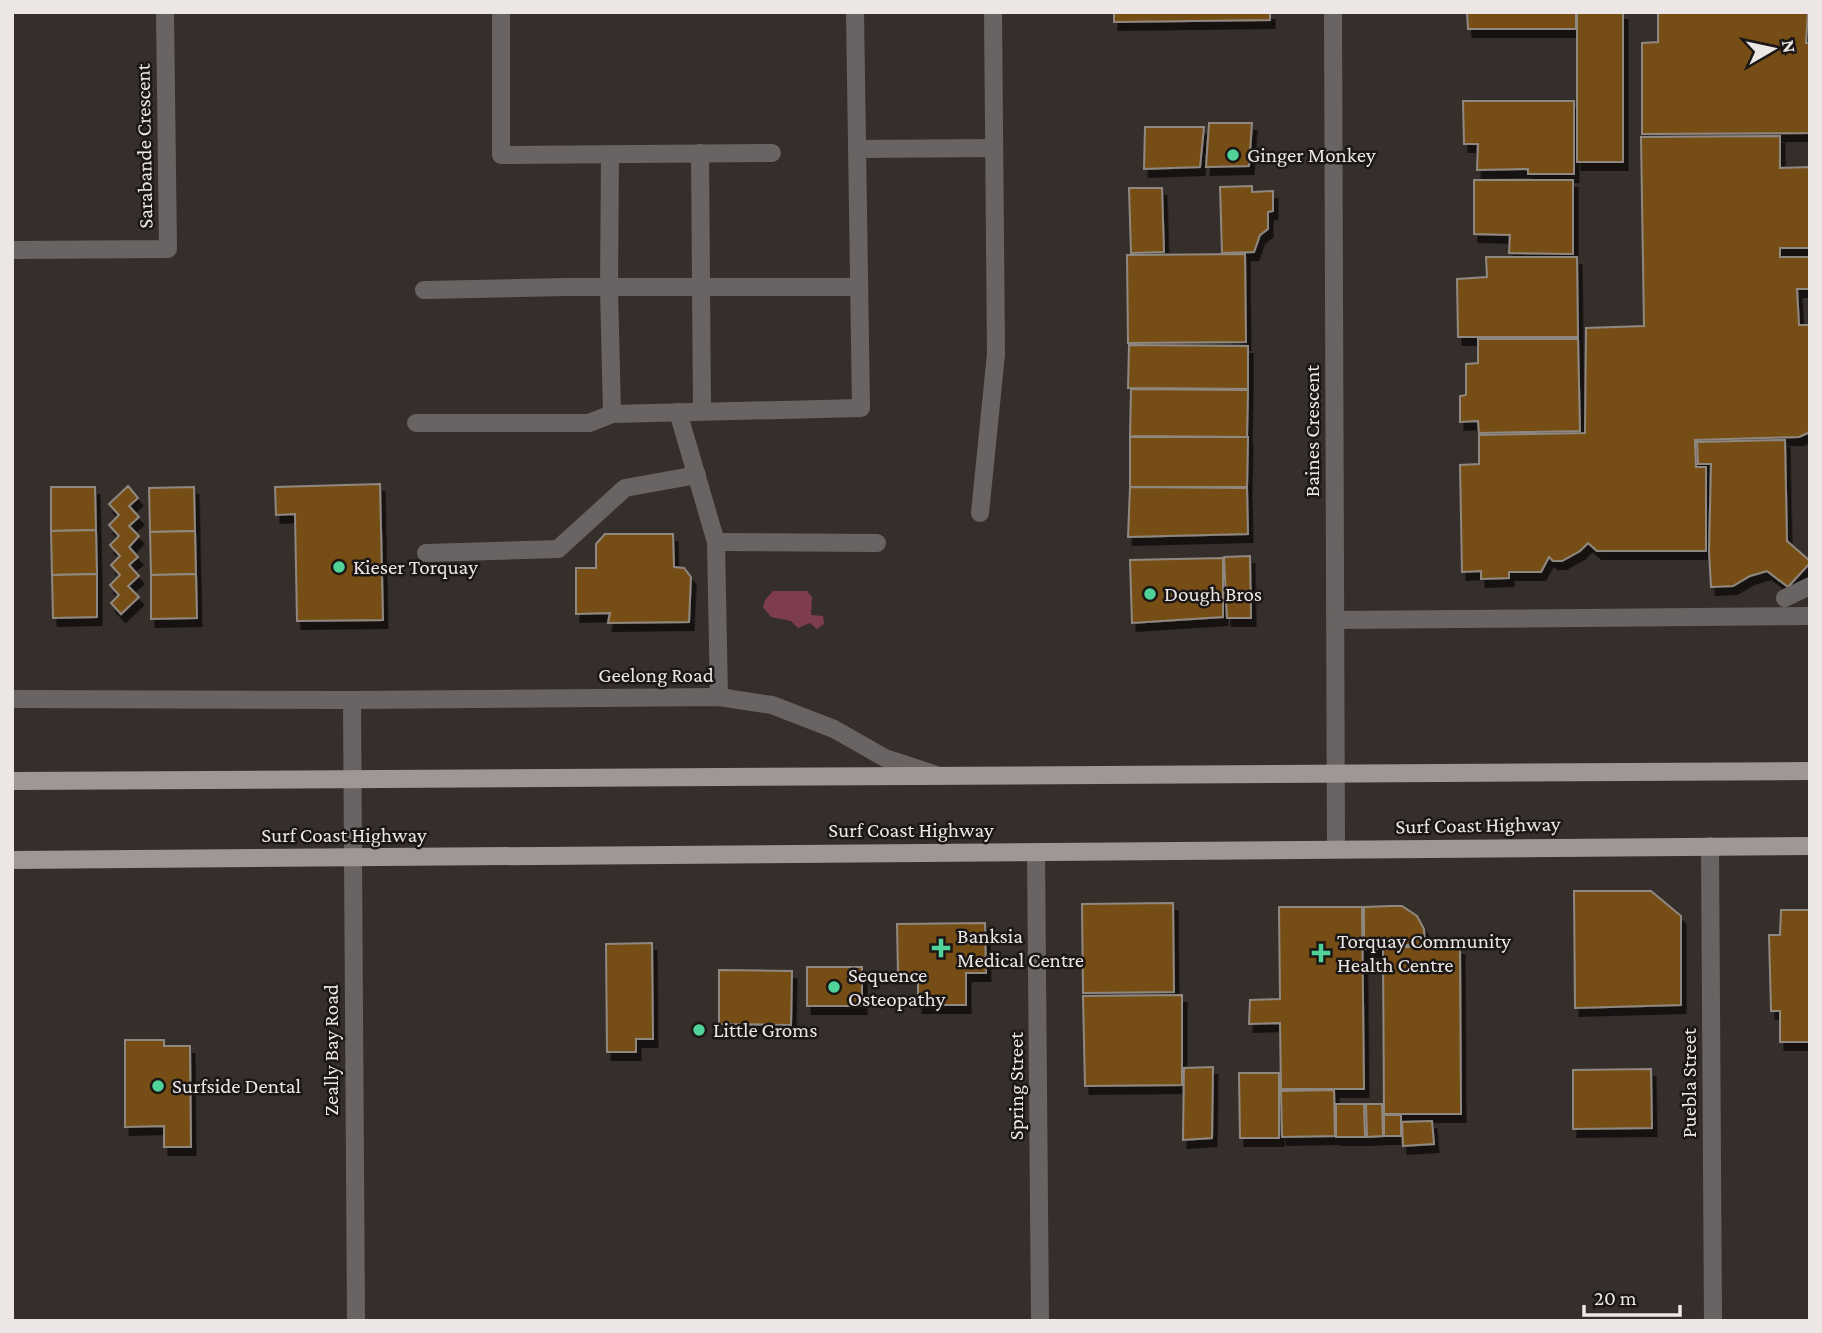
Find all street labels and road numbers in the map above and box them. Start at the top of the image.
street label: Sarabande Crescent [131,62,157,229]
street label: Baines Crescent [1300,364,1324,497]
street label: Geelong Road [598,663,714,687]
street label: Surf Coast Highway [1395,812,1561,838]
street label: Surf Coast Highway [828,818,994,842]
street label: Surf Coast Highway [261,823,427,847]
street label: Zeally Bay Road [319,984,343,1116]
street label: Puebla Street [1677,1027,1701,1138]
street label: Spring Street [1004,1031,1028,1140]

